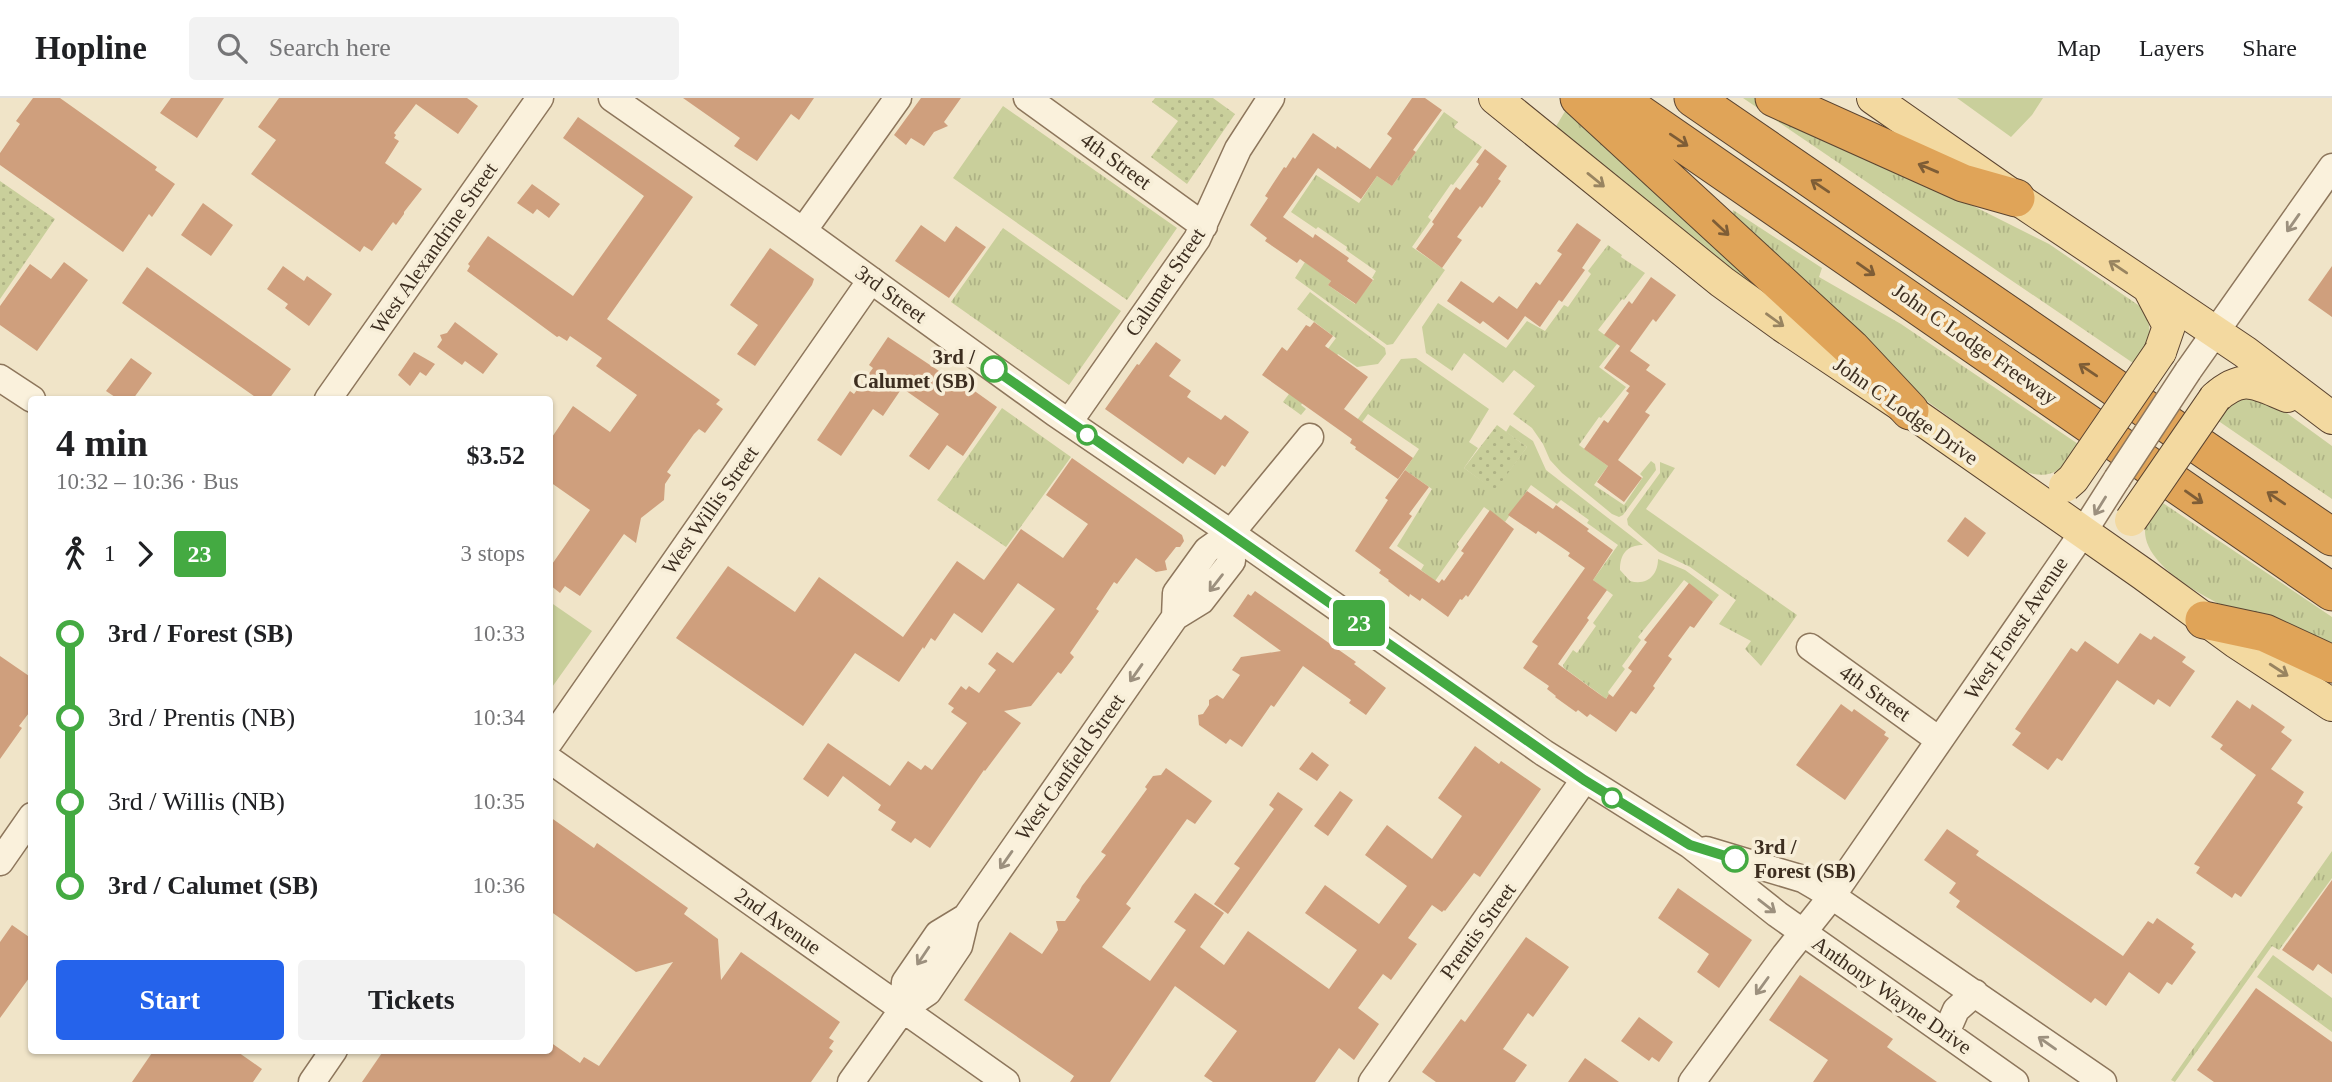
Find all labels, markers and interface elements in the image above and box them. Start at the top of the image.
search box [189,17,679,80]
icon: search [213,29,251,67]
text: Hopline [35,30,147,66]
text: Search here [269,33,391,62]
text: Map [2057,35,2101,61]
text: Layers [2139,35,2204,61]
text: Share [2242,35,2297,61]
street label: 4th Street [1076,127,1156,195]
one-way arrow [1669,133,1688,147]
street label: West Alexandrine Street [366,158,502,338]
one-way arrow [1918,161,1940,174]
one-way arrow [1587,172,1605,187]
one-way arrow [1810,179,1830,193]
one-way arrow [2286,213,2300,232]
one-way arrow [1712,220,1730,236]
street label: Calumet Street [1120,223,1210,341]
street label: 3rd Street [851,260,931,328]
one-way arrow [2109,260,2128,274]
one-way arrow [1856,262,1875,276]
street label: John C Lodge Freeway [1888,278,2062,410]
one-way arrow [1765,313,1784,328]
place label: 3rd / Calumet (SB) [853,345,976,393]
street label: John C Lodge Drive [1829,352,1983,470]
marker: 3rd / Calumet (SB) [981,356,1007,382]
one-way arrow [2079,363,2098,377]
text: 4 min [56,422,148,464]
unlabelled marker [1077,425,1097,445]
text: $3.52 [467,441,525,470]
street label: West Willis Street [657,441,763,579]
text: 10:32 – 10:36 · Bus [56,469,239,494]
one-way arrow [2184,490,2204,504]
one-way arrow [2267,491,2286,505]
one-way arrow [2092,496,2107,515]
icon: walk [56,535,94,573]
icon: forward [126,535,164,573]
text: 1 [104,541,116,566]
text: 23 [188,541,212,567]
text: 3 stops [460,541,525,566]
street label: West Forest Avenue [1959,552,2073,704]
one-way arrow [1208,573,1223,591]
line badge: 23 [1328,600,1390,646]
text: 23 [1347,610,1371,636]
text: 3rd / Forest (SB) [108,619,293,648]
text: 10:33 [473,621,525,646]
street label: 4th Street [1835,660,1915,726]
one-way arrow [1129,663,1143,683]
one-way arrow [2269,663,2288,678]
street label: West Canfield Street [1010,689,1130,845]
text: 3rd / Prentis (NB) [108,703,295,732]
text: 10:34 [473,705,525,730]
text: 3rd / Willis (NB) [108,787,285,816]
unlabelled marker [1602,788,1622,808]
text: 10:35 [473,789,525,814]
place label: 3rd / Forest (SB) [1754,835,1856,883]
marker: 3rd / Forest (SB) [1722,846,1748,872]
one-way arrow [999,850,1013,869]
text: 3rd / Calumet (SB) [108,871,318,900]
text: 10:36 [473,873,525,898]
street label: Prentis Street [1435,878,1521,984]
street label: 2nd Avenue [730,883,826,959]
one-way arrow [1757,898,1775,913]
street label: Anthony Wayne Drive [1808,931,1976,1059]
one-way arrow [916,945,930,965]
button: Start [56,960,284,1040]
button: Tickets [298,960,525,1040]
one-way arrow [1755,976,1769,995]
one-way arrow [2038,1036,2057,1050]

